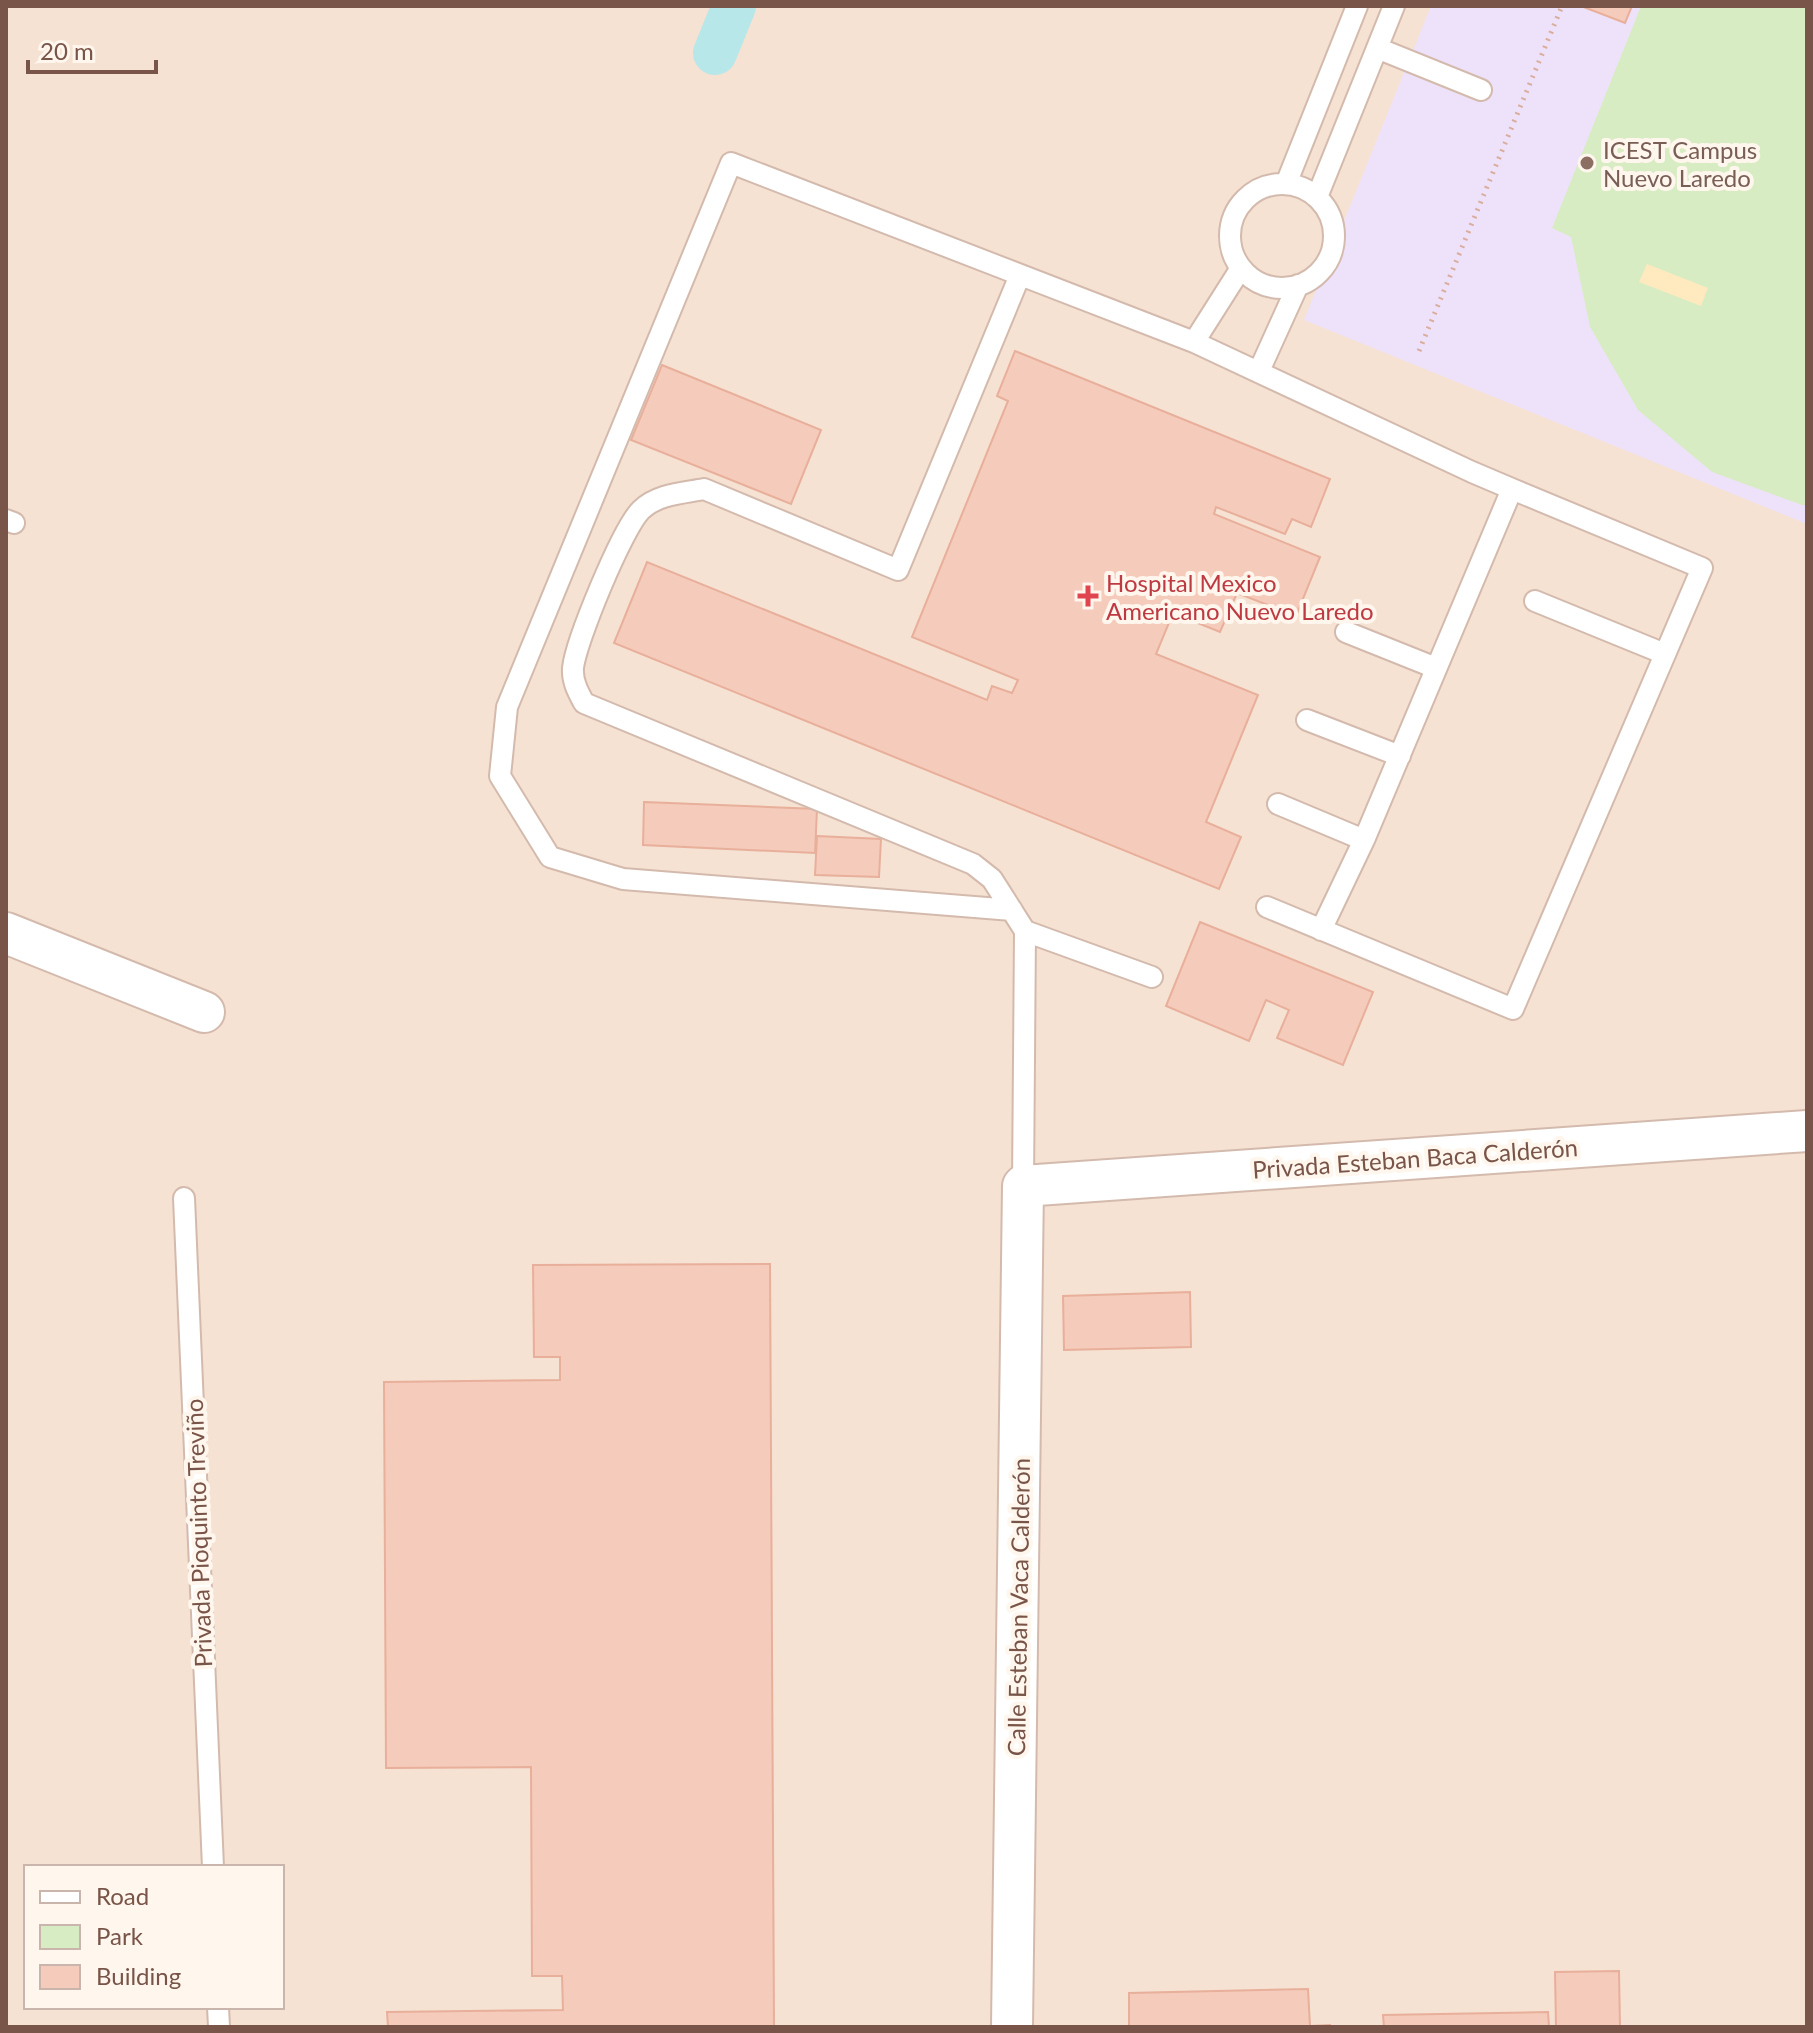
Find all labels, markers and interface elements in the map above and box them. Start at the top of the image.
scale bar [28,24,156,74]
text: 20 m [40,36,94,65]
place label: ICEST Campus Nuevo Laredo [1603,135,1757,192]
marker: ICEST Campus Nuevo Laredo [1578,154,1596,172]
place label: Hospital Mexico Americano Nuevo Laredo [1106,568,1374,625]
marker: Hospital Mexico Americano Nuevo Laredo [1077,585,1099,607]
street label: Privada Esteban Baca Calderón [1251,1132,1579,1184]
street label: Privada Pioquinto Treviño [179,1398,217,1668]
street label: Calle Esteban Vaca Calderón [1001,1458,1035,1756]
legend [24,1865,284,2009]
text: Road [96,1881,149,1910]
text: Park [96,1921,144,1950]
text: Building [96,1961,181,1990]

